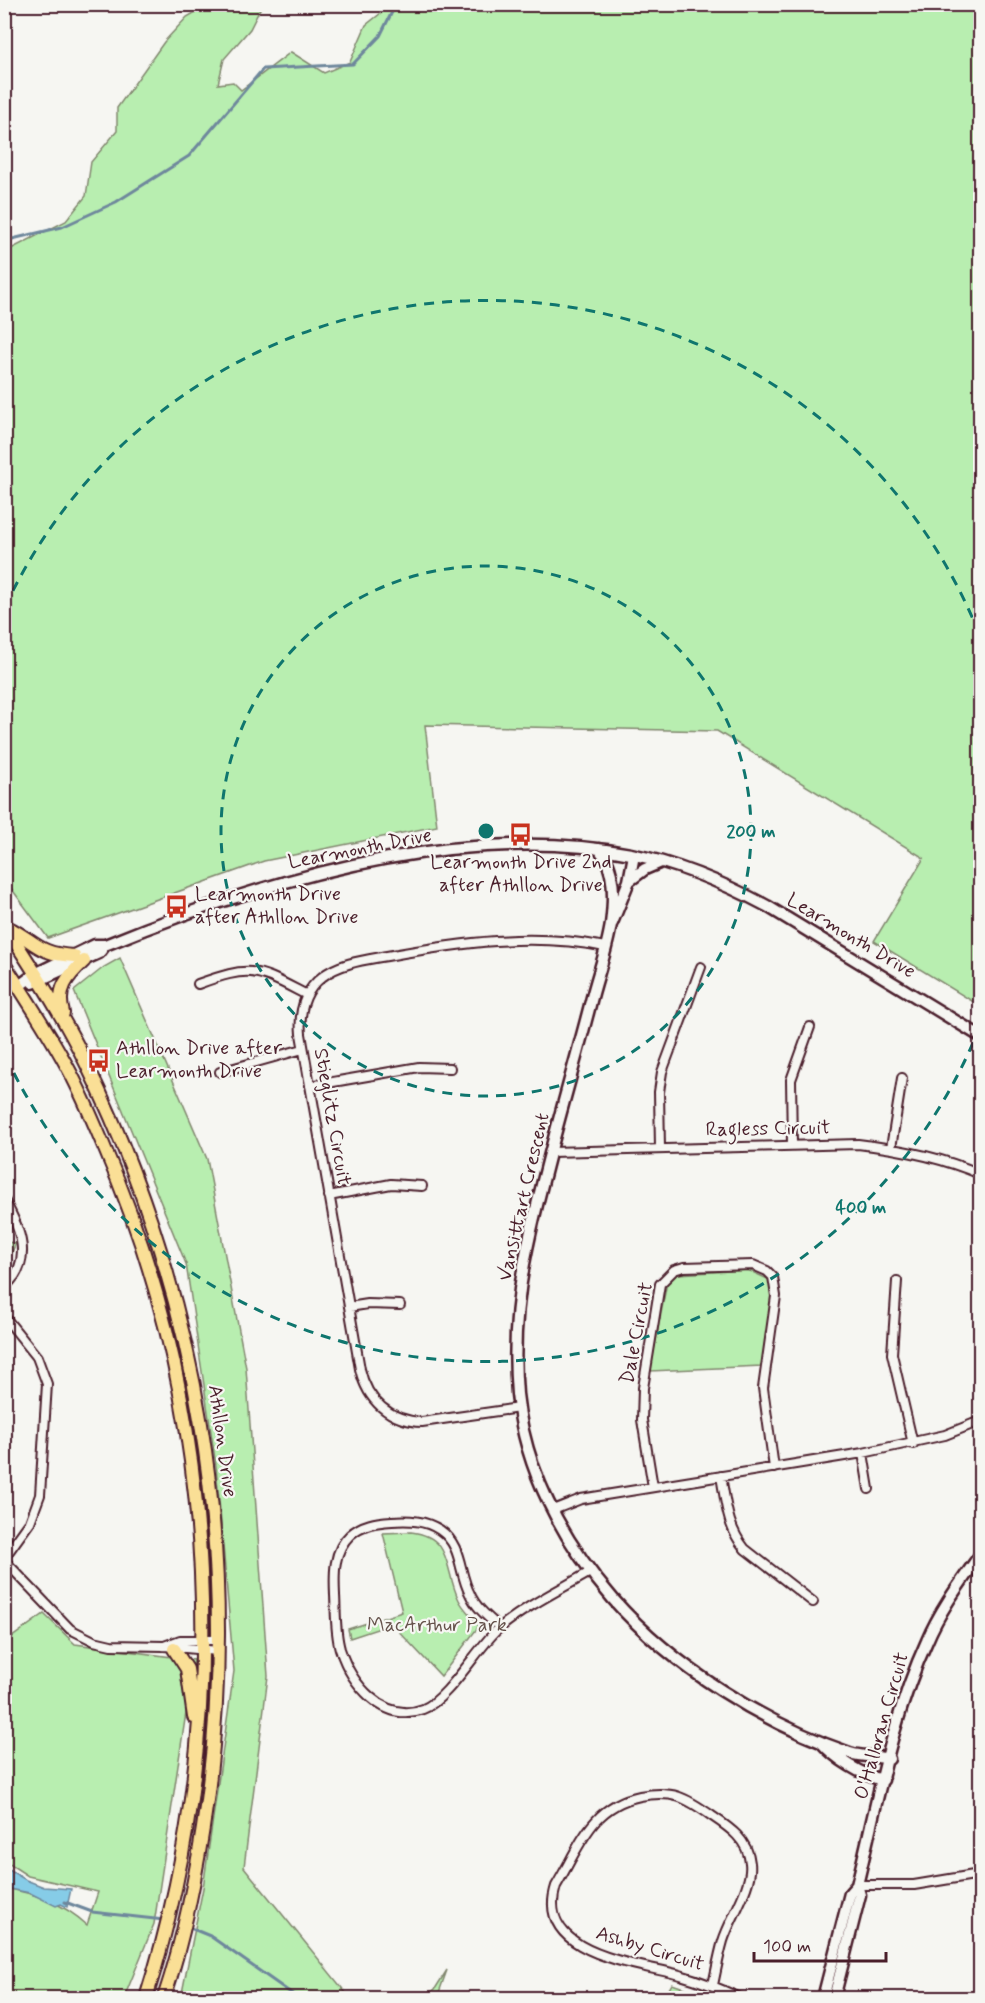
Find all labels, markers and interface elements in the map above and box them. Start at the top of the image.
text: 200 m [726,820,776,844]
centre of rings [476,821,496,841]
bus stop icon: Learmonth Drive 2nd after Athllon Drive [508,821,534,847]
street label: Learmonth Drive [286,822,434,876]
place label: Learmonth Drive 2nd after Athllon Drive [430,849,612,899]
place label: Learmonth Drive after Athllon Drive [195,881,358,931]
street label: Learmonth Drive [781,887,921,985]
bus stop icon: Learmonth Drive after Athllon Drive [164,893,190,919]
place label: Athllon Drive after Learmonth Drive [116,1035,283,1085]
street label: Stieglitz Circuit [307,1046,357,1188]
bus stop icon: Athllon Drive after Learmonth Drive [85,1047,111,1073]
street label: Vansittart Crescent [492,1110,556,1284]
street label: Ragless Circuit [705,1114,831,1146]
text: 400 m [836,1196,886,1220]
street label: Dale Circuit [614,1280,660,1386]
street label: Athllon Drive [201,1383,243,1499]
park label: MacArthur Park [367,1612,507,1639]
street label: O'Halloran Circuit [848,1649,916,1803]
street label: Ashby Circuit [593,1920,707,1978]
scale bar [754,1925,886,1963]
text: 100 m [763,1935,811,1959]

